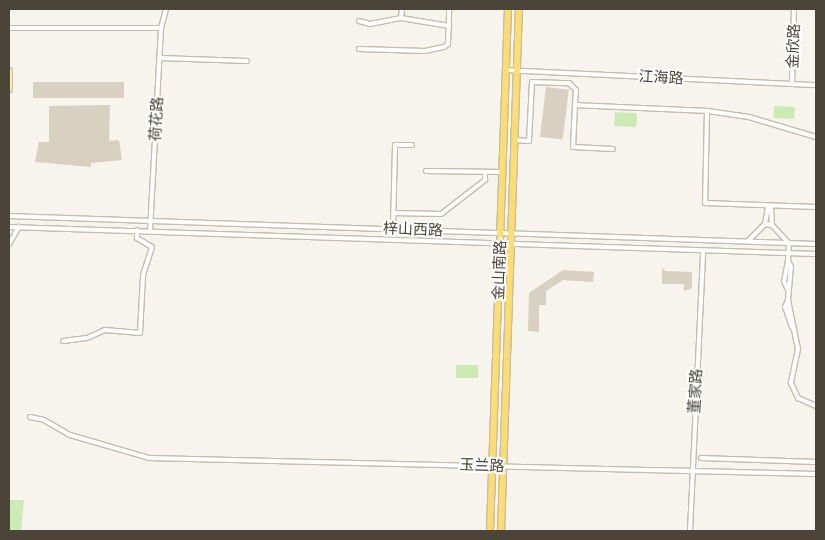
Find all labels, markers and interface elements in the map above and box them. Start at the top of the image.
street label: 金欣路 [783,23,803,69]
street label: 江海路 [638,67,684,87]
street label: 荷花路 [146,96,166,142]
street label: 梓山西路 [383,219,443,239]
street label: 金山南路 [489,240,509,300]
street label: 董家路 [685,368,705,414]
street label: 玉兰路 [459,455,505,475]

